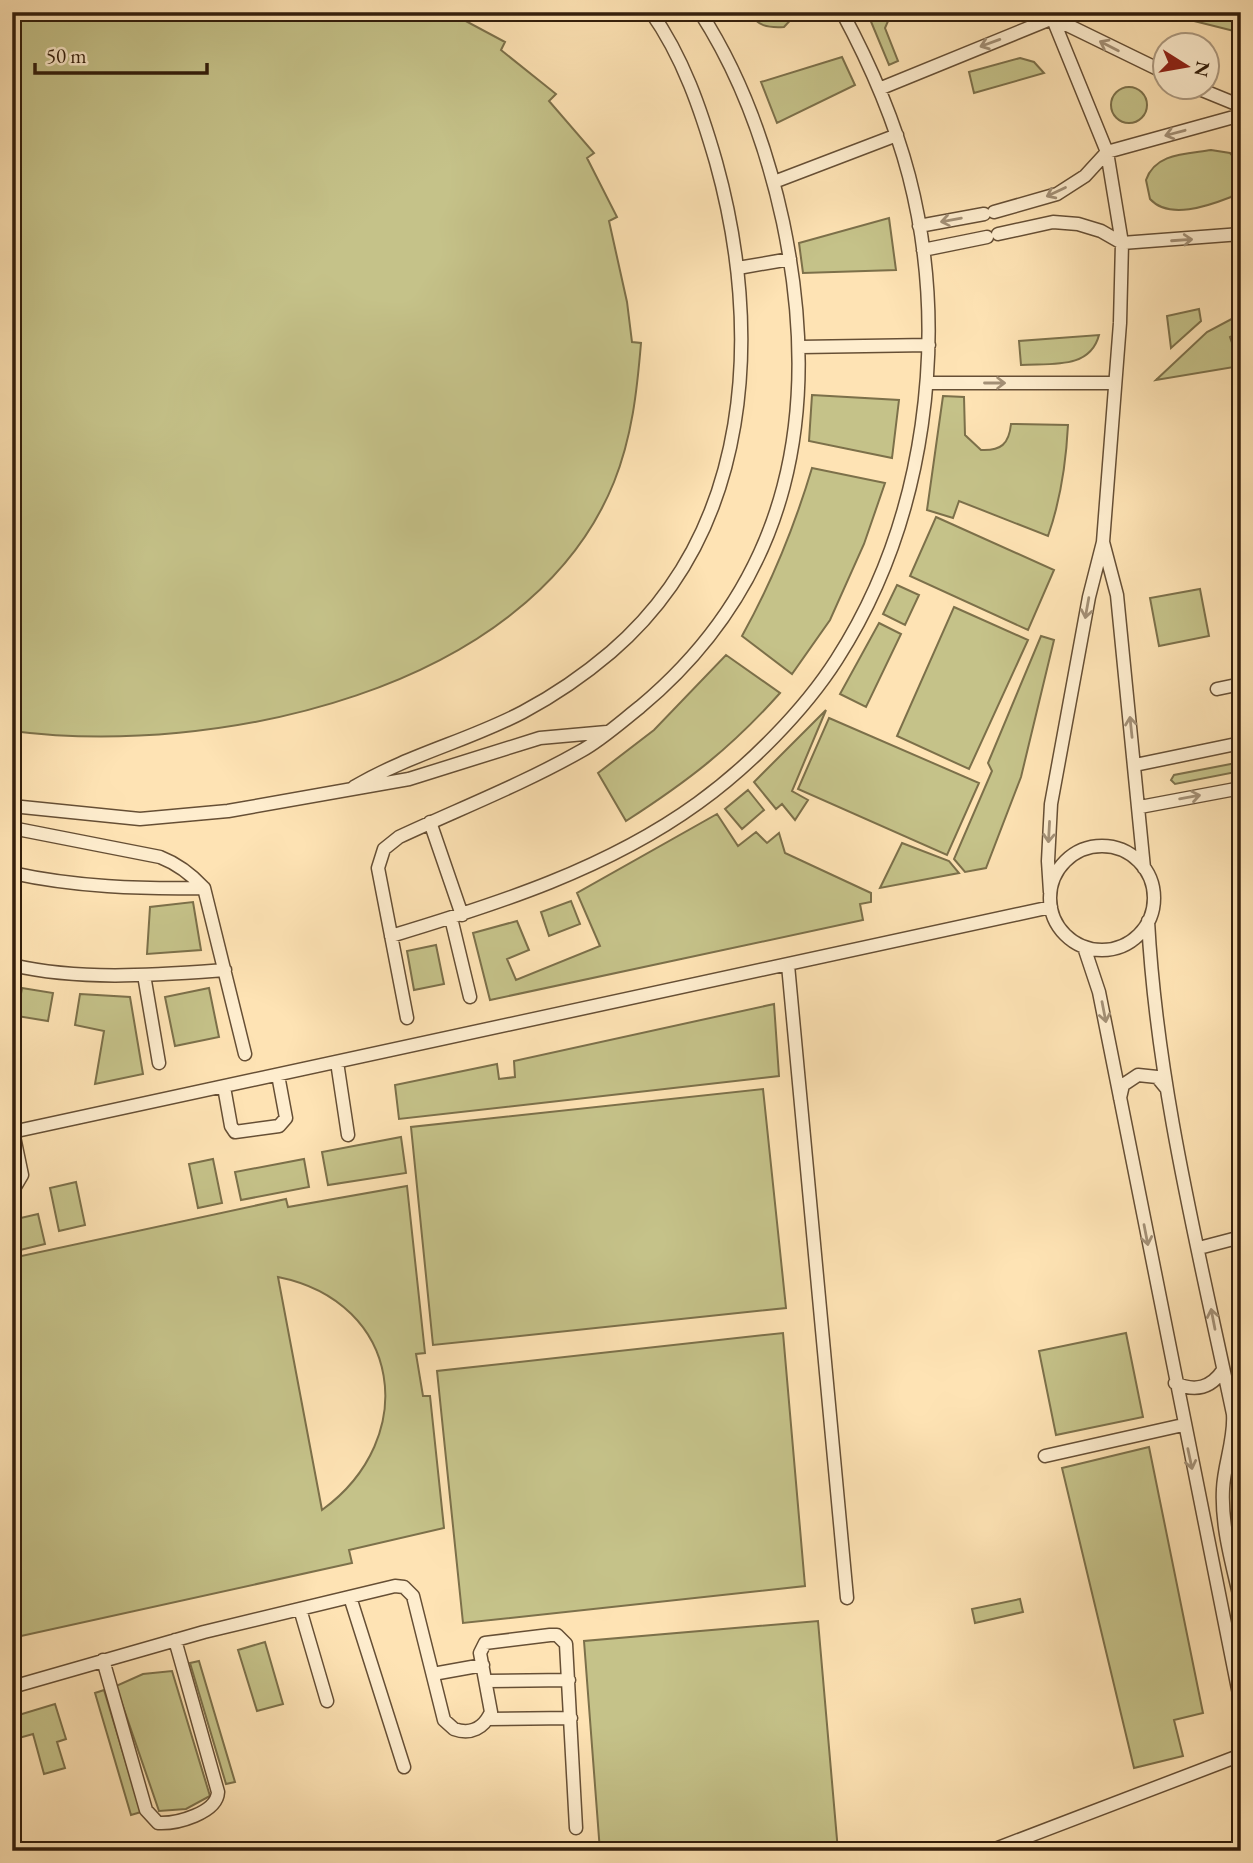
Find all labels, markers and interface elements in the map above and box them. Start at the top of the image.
scale bar [35,32,206,76]
north arrow [1152,32,1222,102]
one-way arrow [979,38,1001,51]
one-way arrow [1099,38,1120,52]
text: 50 m [46,42,87,69]
text: N [1188,59,1216,80]
one-way arrow [1164,128,1186,141]
one-way arrow [1046,186,1067,199]
one-way arrow [941,214,963,227]
one-way arrow [1170,233,1193,246]
one-way arrow [983,376,1006,390]
one-way arrow [1080,596,1093,619]
one-way arrow [1124,716,1137,739]
one-way arrow [1178,790,1201,804]
one-way arrow [1043,820,1056,843]
one-way arrow [1097,1000,1111,1023]
one-way arrow [1139,1223,1153,1246]
one-way arrow [1206,1308,1220,1331]
one-way arrow [1184,1447,1197,1470]

